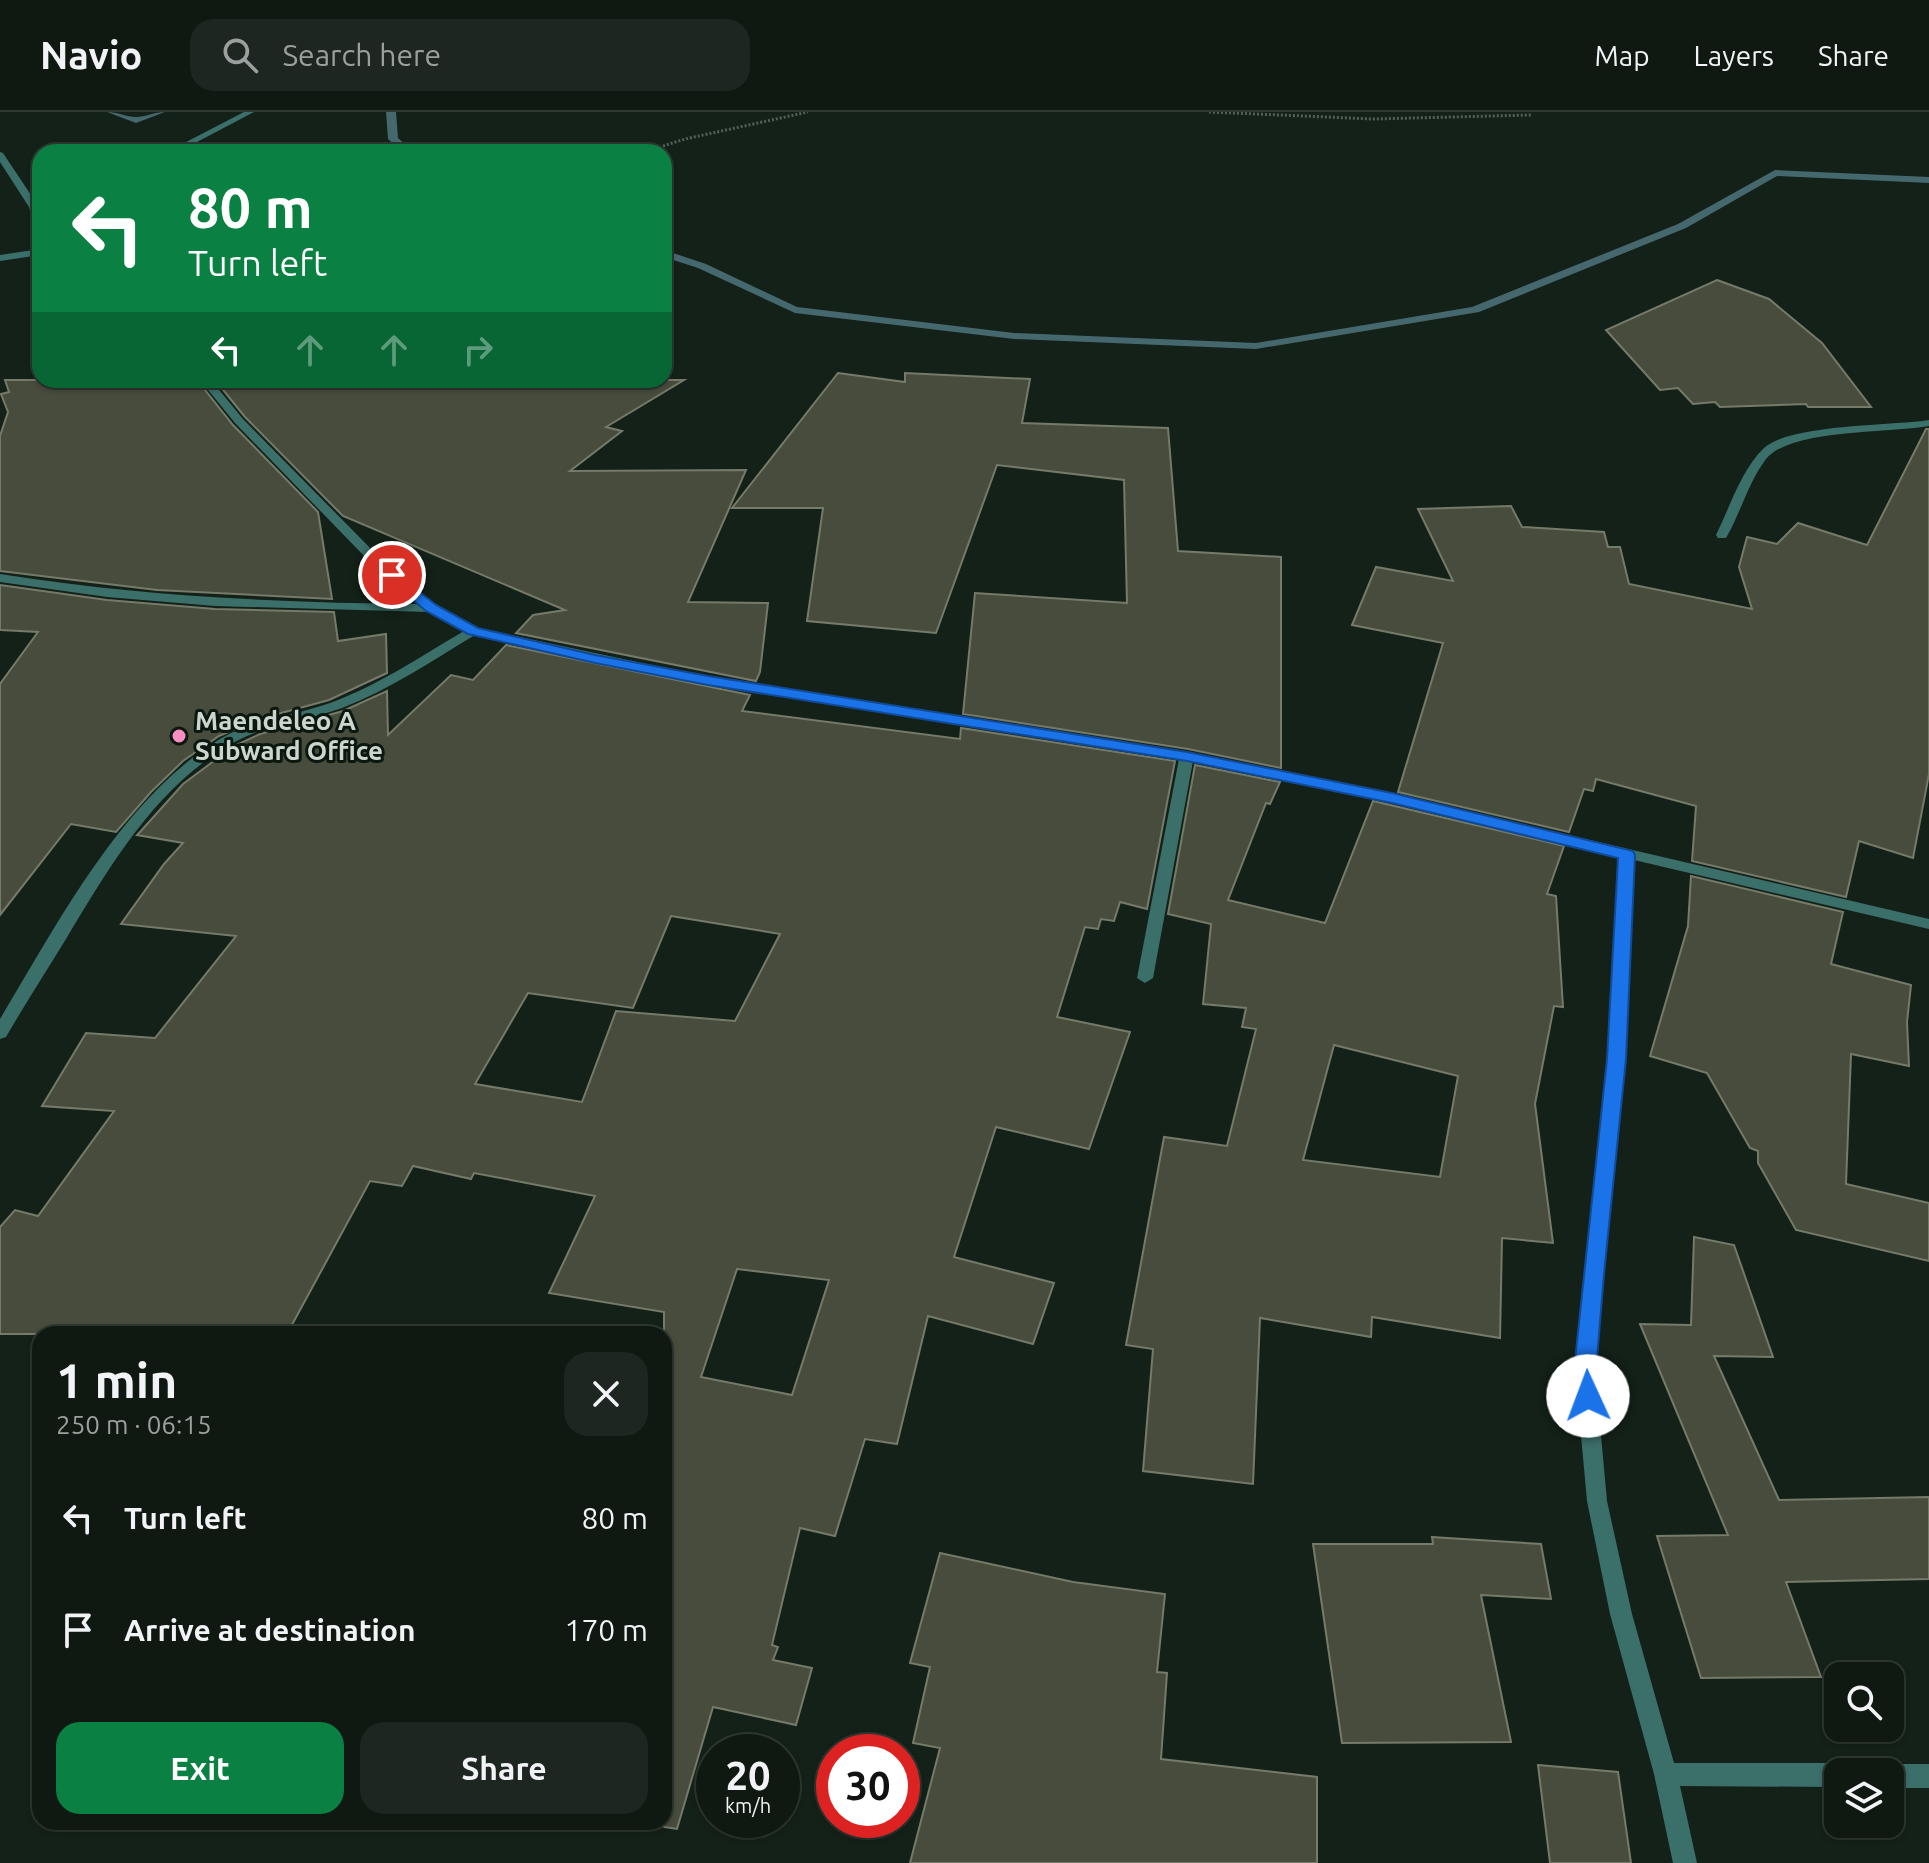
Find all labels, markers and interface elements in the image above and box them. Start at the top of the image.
search box [190,19,750,91]
icon: search [218,33,262,77]
text: Navio [40,34,142,76]
text: Search here [282,38,441,72]
text: Map [1594,40,1650,71]
text: Layers [1694,40,1774,71]
text: Share [1818,40,1889,71]
icon: left [56,176,160,280]
text: 80 m [188,176,313,239]
text: Turn left [188,242,327,283]
icon: left [204,328,248,372]
icon: ahead [288,328,332,372]
icon: ahead [372,328,416,372]
icon: right [456,328,500,372]
pin [358,541,426,609]
icon: arrive [370,553,414,597]
place label: Maendeleo A Subward Office [195,706,383,765]
marker: Maendeleo A Subward Office [170,727,188,745]
button: close [564,1352,648,1436]
text: 1 min [56,1353,177,1407]
position arrow [1546,1354,1630,1438]
text: 250 m · 06:15 [56,1410,212,1439]
icon: left [56,1496,100,1540]
text: Turn left [124,1501,246,1535]
text: 80 m [581,1501,648,1535]
icon: arrive [56,1608,100,1652]
text: Arrive at destination [124,1613,416,1647]
text: 170 m [564,1613,648,1647]
map controls [1824,1662,1904,1838]
button: search [1824,1662,1904,1742]
button: Exit [56,1722,344,1814]
button: Share [360,1722,648,1814]
speed limit sign: 30 [816,1734,920,1838]
text: 20 [725,1753,771,1798]
button: layers [1824,1758,1904,1838]
text: km/h [725,1794,771,1817]

